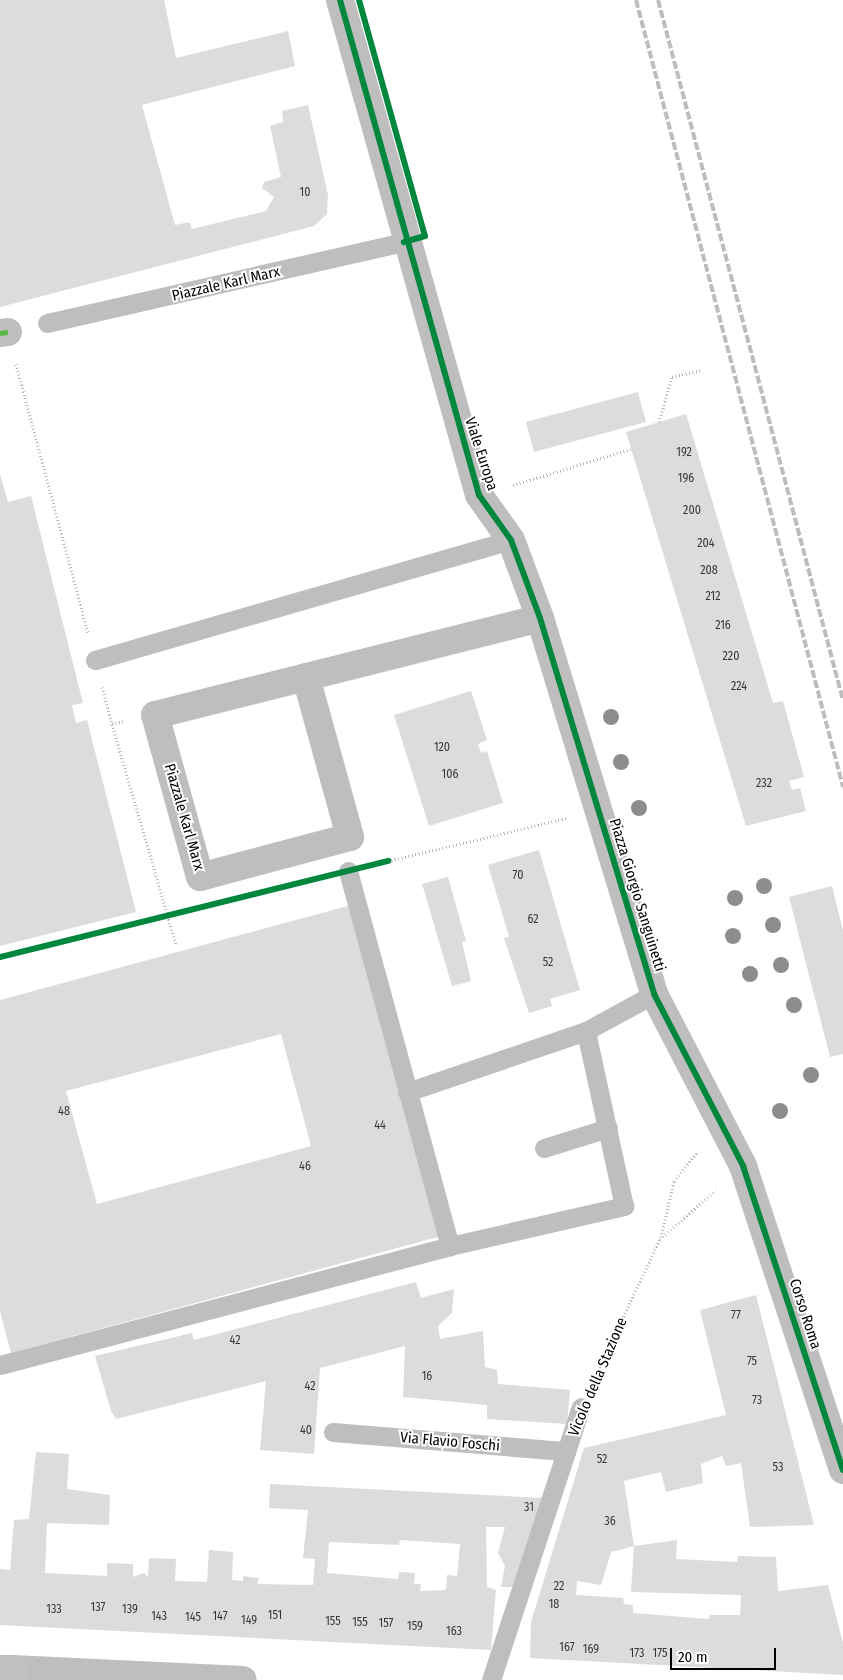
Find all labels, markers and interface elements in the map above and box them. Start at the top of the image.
house number: 10 [300,186,310,200]
street label: Piazzale Karl Marx [170,263,282,305]
street label: Viale Europa [461,415,501,493]
house number: 192 [676,446,692,460]
house number: 196 [678,472,694,486]
house number: 200 [683,504,701,518]
house number: 204 [697,537,715,551]
house number: 208 [700,564,718,578]
house number: 212 [706,590,720,604]
house number: 216 [715,619,731,633]
house number: 220 [723,650,739,664]
house number: 224 [731,680,747,694]
house number: 120 [434,741,450,755]
street label: Piazzale Karl Marx [160,761,208,873]
house number: 106 [442,768,458,782]
house number: 232 [756,777,772,791]
street label: Piazza Giorgio Sanguinetti [605,816,669,974]
house number: 70 [513,869,523,883]
house number: 62 [527,913,539,927]
house number: 52 [543,956,553,970]
house number: 48 [58,1105,70,1119]
house number: 44 [374,1119,386,1133]
house number: 46 [299,1160,311,1174]
street label: Corso Roma [785,1277,825,1351]
house number: 77 [731,1309,741,1323]
street label: Vicolo della Stazione [565,1315,631,1439]
house number: 42 [230,1334,240,1348]
house number: 75 [747,1355,757,1369]
house number: 16 [422,1370,432,1384]
house number: 42 [305,1380,315,1394]
house number: 73 [752,1394,762,1408]
house number: 40 [300,1424,312,1438]
street label: Via Flavio Foschi [399,1429,501,1455]
house number: 52 [597,1453,607,1467]
house number: 53 [773,1461,783,1475]
house number: 31 [524,1501,534,1515]
house number: 36 [604,1515,616,1529]
house number: 22 [554,1580,564,1594]
house number: 18 [549,1598,559,1612]
house number: 137 [91,1601,105,1615]
house number: 133 [46,1603,62,1617]
house number: 139 [122,1603,138,1617]
house number: 151 [268,1609,282,1623]
house number: 143 [151,1610,167,1624]
house number: 147 [212,1610,228,1624]
house number: 145 [185,1611,201,1625]
house number: 149 [241,1614,257,1628]
house number: 155 [325,1615,341,1629]
house number: 155 [352,1616,368,1630]
house number: 157 [379,1617,393,1631]
house number: 159 [407,1620,423,1634]
house number: 163 [446,1625,462,1639]
scale bar [673,1638,779,1670]
house number: 167 [559,1641,575,1655]
house number: 169 [583,1643,599,1657]
house number: 173 [630,1647,644,1661]
house number: 175 [653,1647,667,1661]
text: 20 m [678,1648,708,1666]

